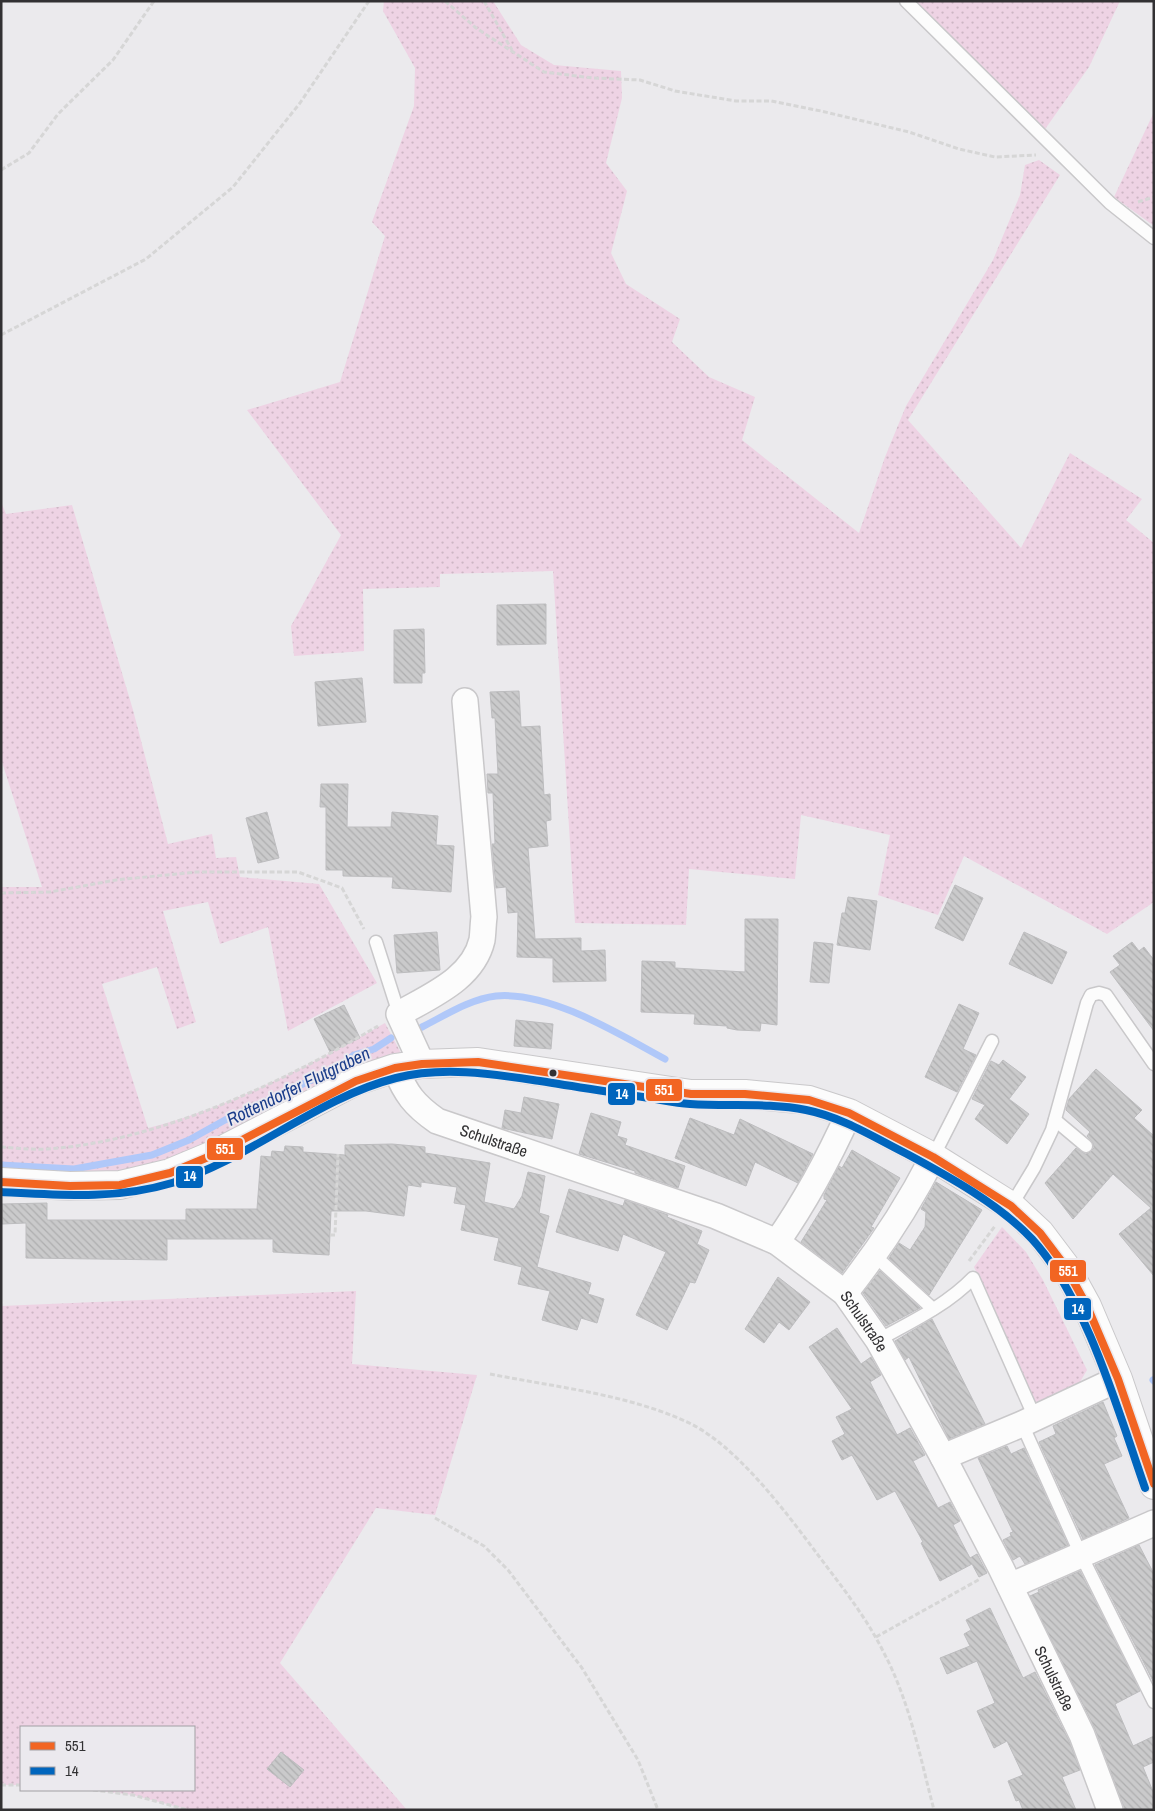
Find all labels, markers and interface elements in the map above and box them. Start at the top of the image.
water label: Rottendorfer Flutgraben [222,1040,374,1132]
unlabelled marker [548,1068,558,1078]
line badge: 551 [645,1078,683,1102]
text: 551 [654,1081,674,1099]
line badge: 14 [607,1082,636,1106]
text: 14 [616,1085,629,1103]
street label: Schulstraße [457,1119,531,1162]
line badge: 551 [206,1137,244,1161]
text: 551 [215,1140,235,1158]
line badge: 14 [175,1165,204,1189]
text: 14 [184,1167,197,1185]
line badge: 551 [1049,1259,1087,1283]
text: 551 [1058,1262,1078,1280]
street label: Schulstraße [835,1286,893,1356]
line badge: 14 [1063,1297,1092,1321]
text: 14 [1072,1300,1085,1318]
street label: Schulstraße [1029,1642,1080,1715]
legend [20,1726,195,1791]
text: 551 [65,1735,86,1756]
text: 14 [65,1760,79,1781]

